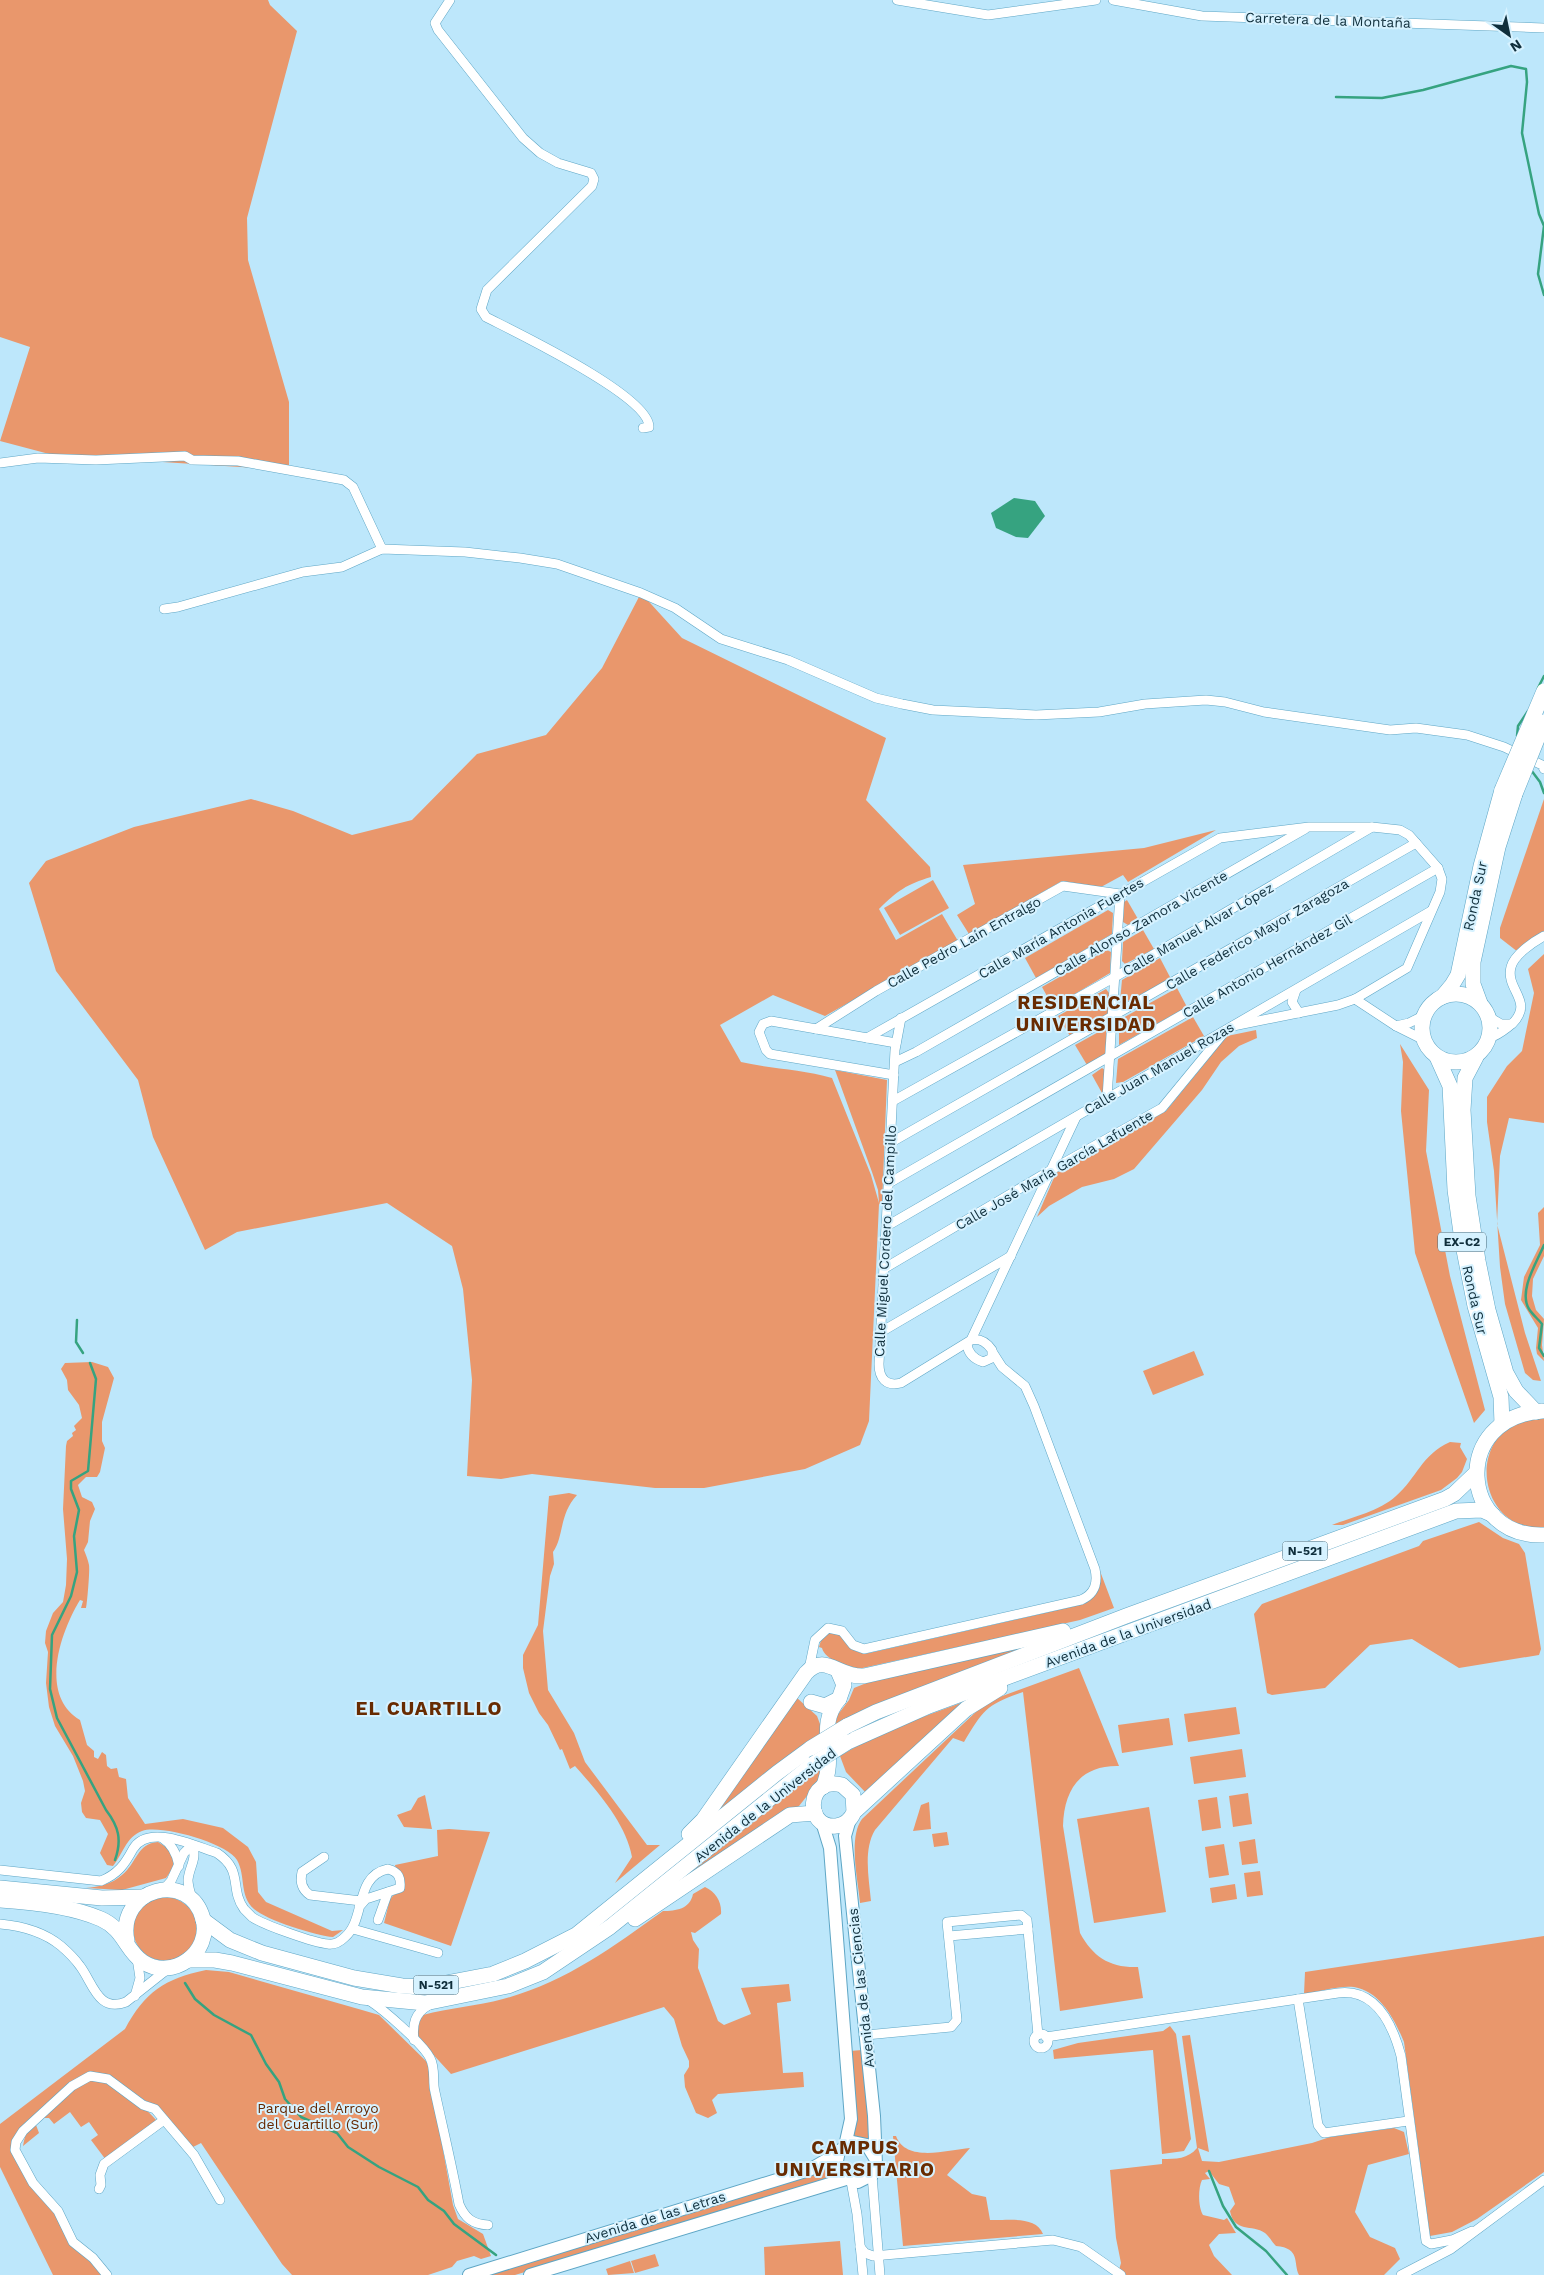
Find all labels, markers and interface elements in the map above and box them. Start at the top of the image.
street label: Carretera de la Montaña [1245,9,1411,31]
north arrow [1484,10,1534,60]
text: N [1507,36,1525,55]
street label: Ronda Sur [1460,860,1490,932]
street label: Calle Alonso Zamora Vicente [1052,867,1230,979]
street label: Calle María Antonia Fuertes [976,874,1146,982]
street label: Calle Federico Mayor Zaragoza [1163,875,1351,993]
street label: Calle Manuel Alvar López [1120,879,1276,979]
street label: Calle Pedro Laín Entralgo [884,893,1044,991]
street label: Calle Antonio Hernández Gil [1180,911,1355,1021]
district label: RESIDENCIAL UNIVERSIDAD [1016,991,1156,1036]
street label: Calle Juan Manuel Rozas [1081,1018,1237,1118]
street label: Calle José María García Lafuente [953,1107,1155,1233]
street label: Calle Miguel Cordero del Campillo [871,1125,899,1357]
road number: EX-C2 [1438,1232,1486,1252]
street label: Ronda Sur [1459,1264,1491,1336]
road number: N-521 [1282,1542,1328,1560]
street label: Avenida de la Universidad [1043,1595,1213,1671]
district label: EL CUARTILLO [355,1697,503,1720]
street label: Avenida de la Universidad [691,1745,839,1865]
street label: Avenida de las Ciencias [845,1907,877,2069]
road number: N-521 [414,1976,458,1994]
park label: Parque del Arroyo del Cuartillo (Sur) [257,2100,379,2132]
district label: CAMPUS UNIVERSITARIO [775,2136,935,2181]
street label: Avenida de las Letras [583,2188,727,2246]

